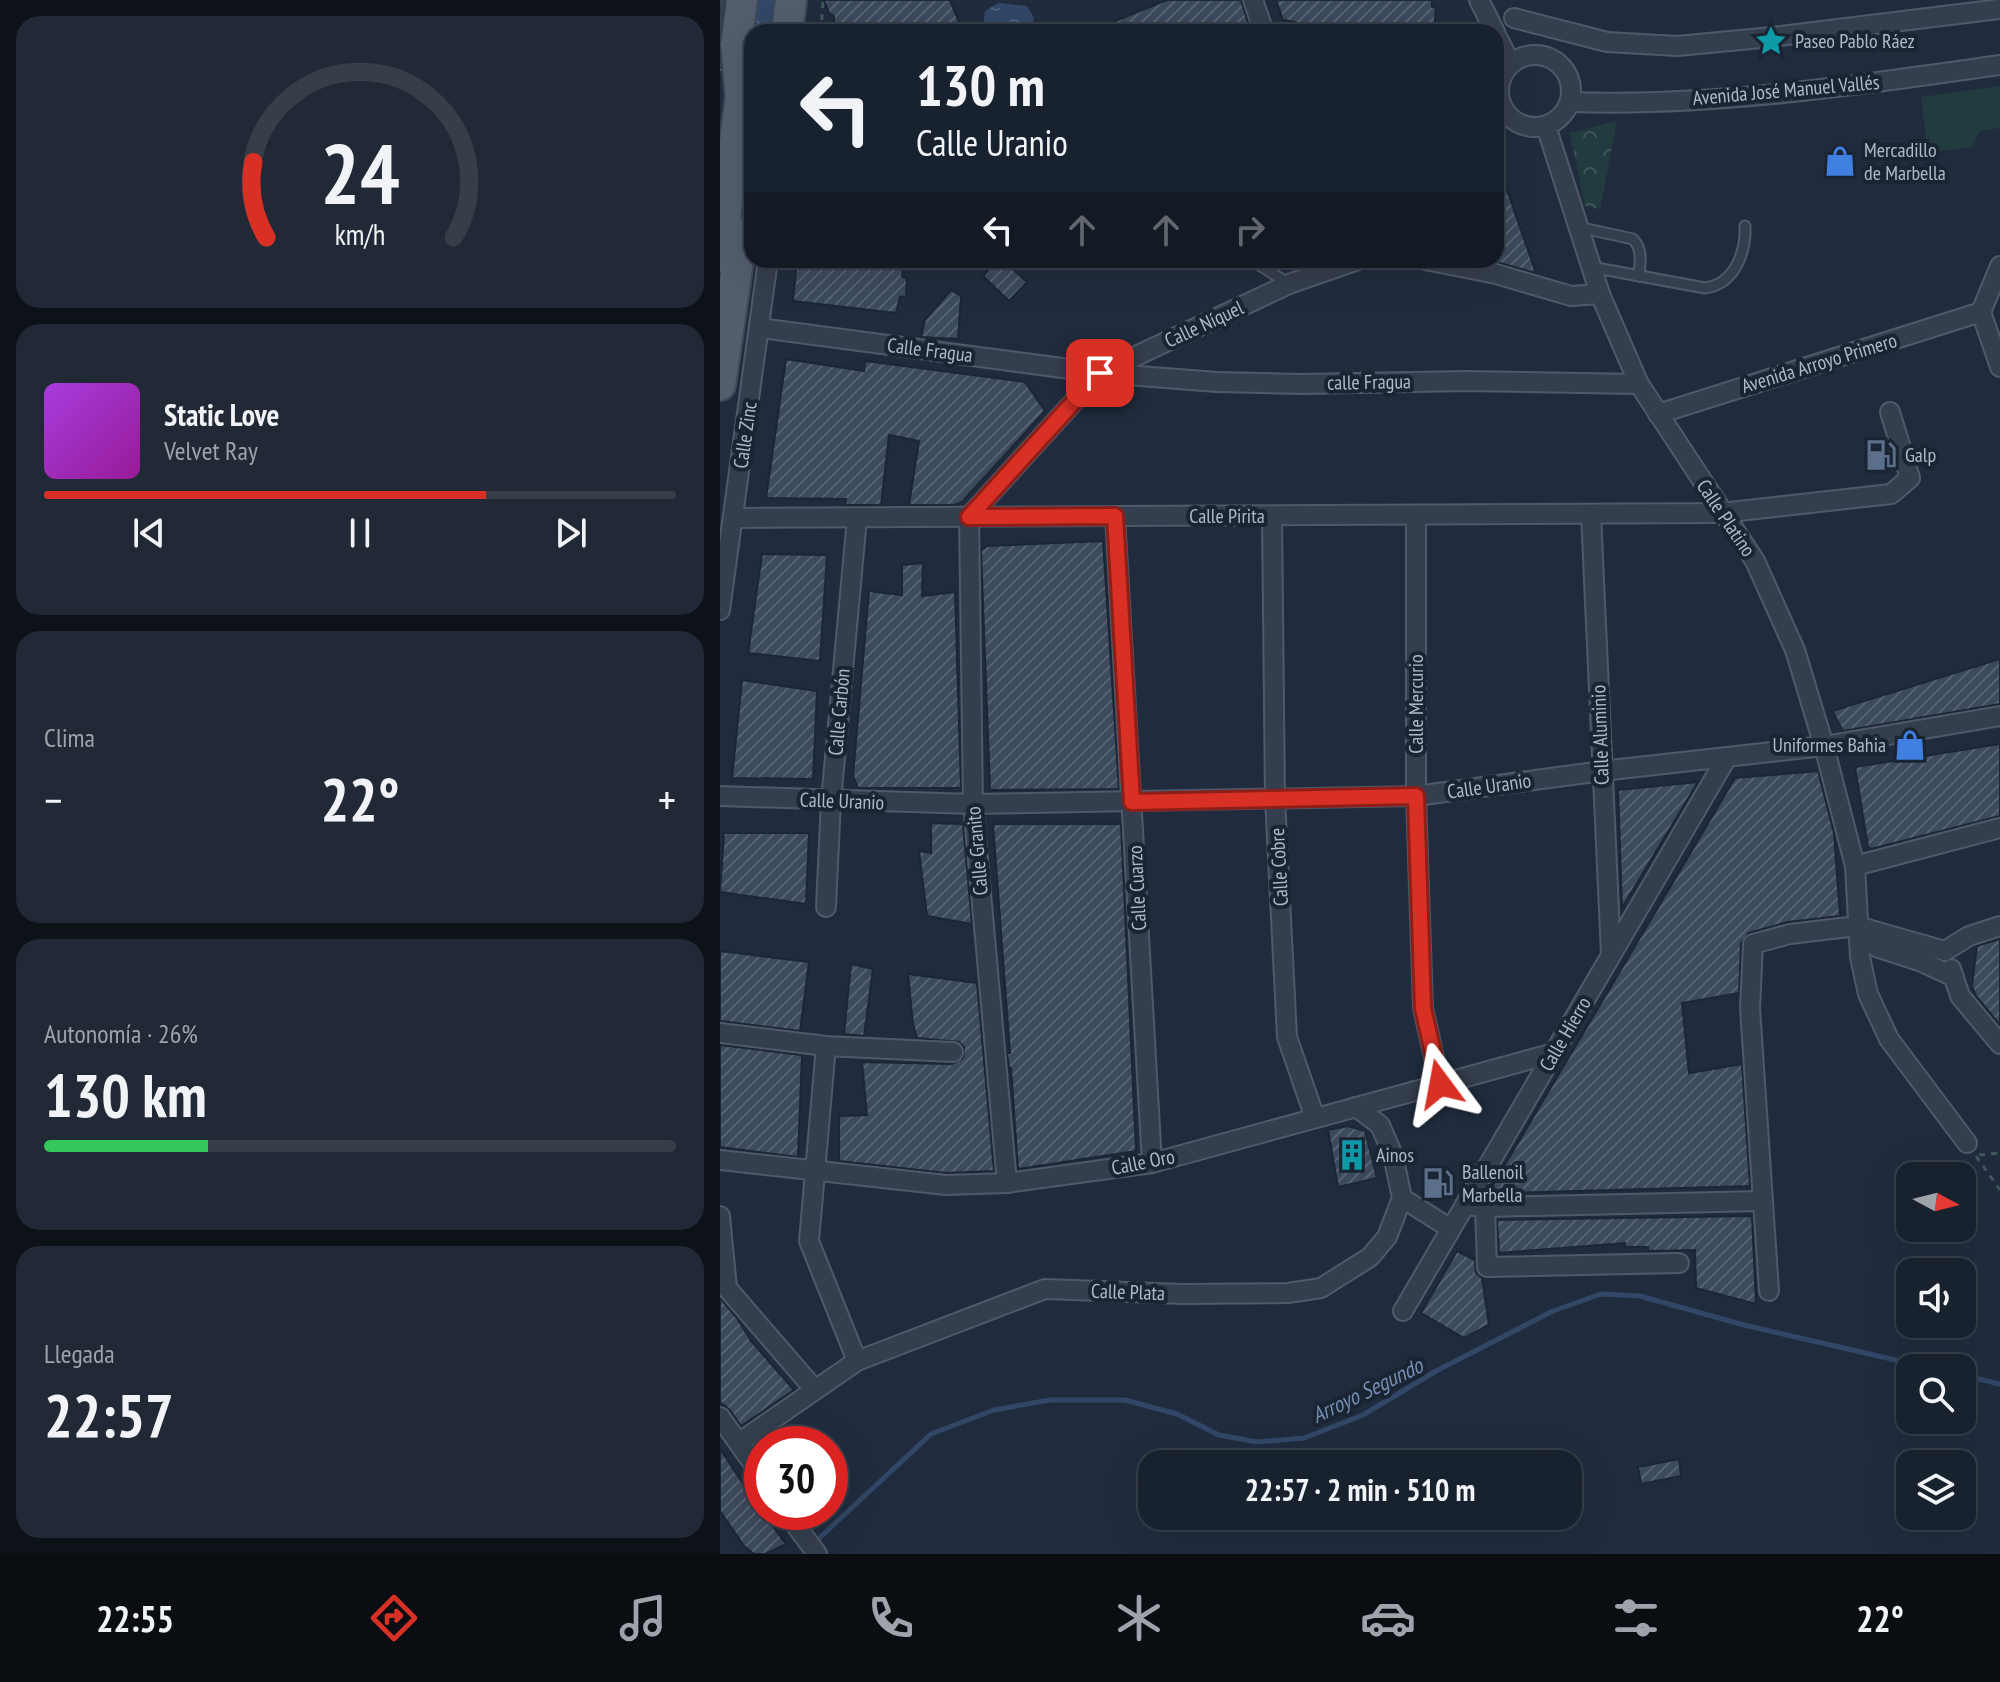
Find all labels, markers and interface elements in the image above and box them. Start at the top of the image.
place icon: Paseo Pablo Ráez [1754,24,1788,58]
place label: Paseo Pablo Ráez [1795,28,1915,54]
text: 130 m [916,49,1045,121]
icon: left [784,56,888,160]
street label: Avenida José Manuel Vallés [1692,69,1881,111]
text: 24 [320,118,400,226]
text: Calle Uranio [916,119,1068,166]
place label: Mercadillo de Marbella [1864,137,1946,186]
shop icon: Mercadillo de Marbella [1823,144,1857,178]
icon: left [976,208,1020,252]
icon: ahead [1060,208,1104,252]
icon: ahead [1144,208,1188,252]
icon: right [1228,208,1272,252]
text: km/h [335,216,385,253]
street label: Calle Níquel [1160,294,1248,354]
street label: Avenida Arroyo Primero [1738,327,1900,399]
street label: Calle Fragua [886,332,974,368]
pin [1066,339,1134,407]
icon: arrive [1078,351,1122,395]
street label: calle Fragua [1327,368,1411,396]
text: Static Love [164,395,279,434]
street label: Calle Zinc [727,400,763,470]
text: Velvet Ray [164,434,258,467]
fuel station icon: Galp [1864,438,1898,472]
place label: Galp [1905,442,1936,468]
street label: Calle Platino [1691,474,1761,562]
street label: Calle Pirita [1189,503,1265,529]
icon: previous [127,511,171,555]
icon: pause [338,511,382,555]
icon: next [549,511,593,555]
street label: Calle Mercurio [1403,654,1429,754]
street label: Calle Carbón [822,667,856,757]
street label: Calle Aluminio [1585,685,1615,785]
text: Clima [44,721,95,754]
shop icon: Uniformes Bahia [1893,728,1927,762]
place label: Uniformes Bahia [1773,732,1886,758]
text: 22° [320,760,400,838]
street label: Calle Uranio [1445,767,1533,805]
text: − [44,771,62,828]
text: + [658,771,676,828]
street label: Calle Uranio [799,787,885,815]
street label: Calle Granito [960,805,994,897]
street label: Calle Cobre [1264,827,1294,907]
street label: Calle Cuarzo [1122,845,1152,931]
street label: Calle Hierro [1533,992,1597,1076]
text: Autonomía · 26% [44,1017,198,1050]
position arrow [1398,1042,1482,1126]
text: 130 km [44,1056,207,1134]
building icon: Ainos [1335,1138,1369,1172]
place label: Ainos [1376,1142,1414,1168]
street label: Calle Oro [1109,1143,1177,1181]
place label: Ballenoil Marbella [1462,1159,1524,1208]
north arrow [1896,1162,1976,1242]
map controls [1896,1162,1976,1530]
fuel station icon: Ballenoil Marbella [1421,1166,1455,1200]
button: sound [1896,1258,1976,1338]
street label: Calle Plata [1091,1278,1165,1306]
text: Llegada [44,1337,115,1370]
water label: Arroyo Segundo [1307,1350,1429,1429]
button: search [1896,1354,1976,1434]
text: 22:57 [44,1376,174,1454]
speed limit sign: 30 [744,1426,848,1530]
button: layers [1896,1450,1976,1530]
text: 22:57 · 2 min · 510 m [1245,1470,1475,1509]
icon: directions [366,1590,422,1646]
icon: music [615,1590,671,1646]
icon: phone [863,1590,919,1646]
icon: climate [1111,1590,1167,1646]
icon: car [1360,1590,1416,1646]
icon: filters [1608,1590,1664,1646]
text: 22:55 [96,1595,174,1642]
text: 22° [1856,1595,1904,1642]

